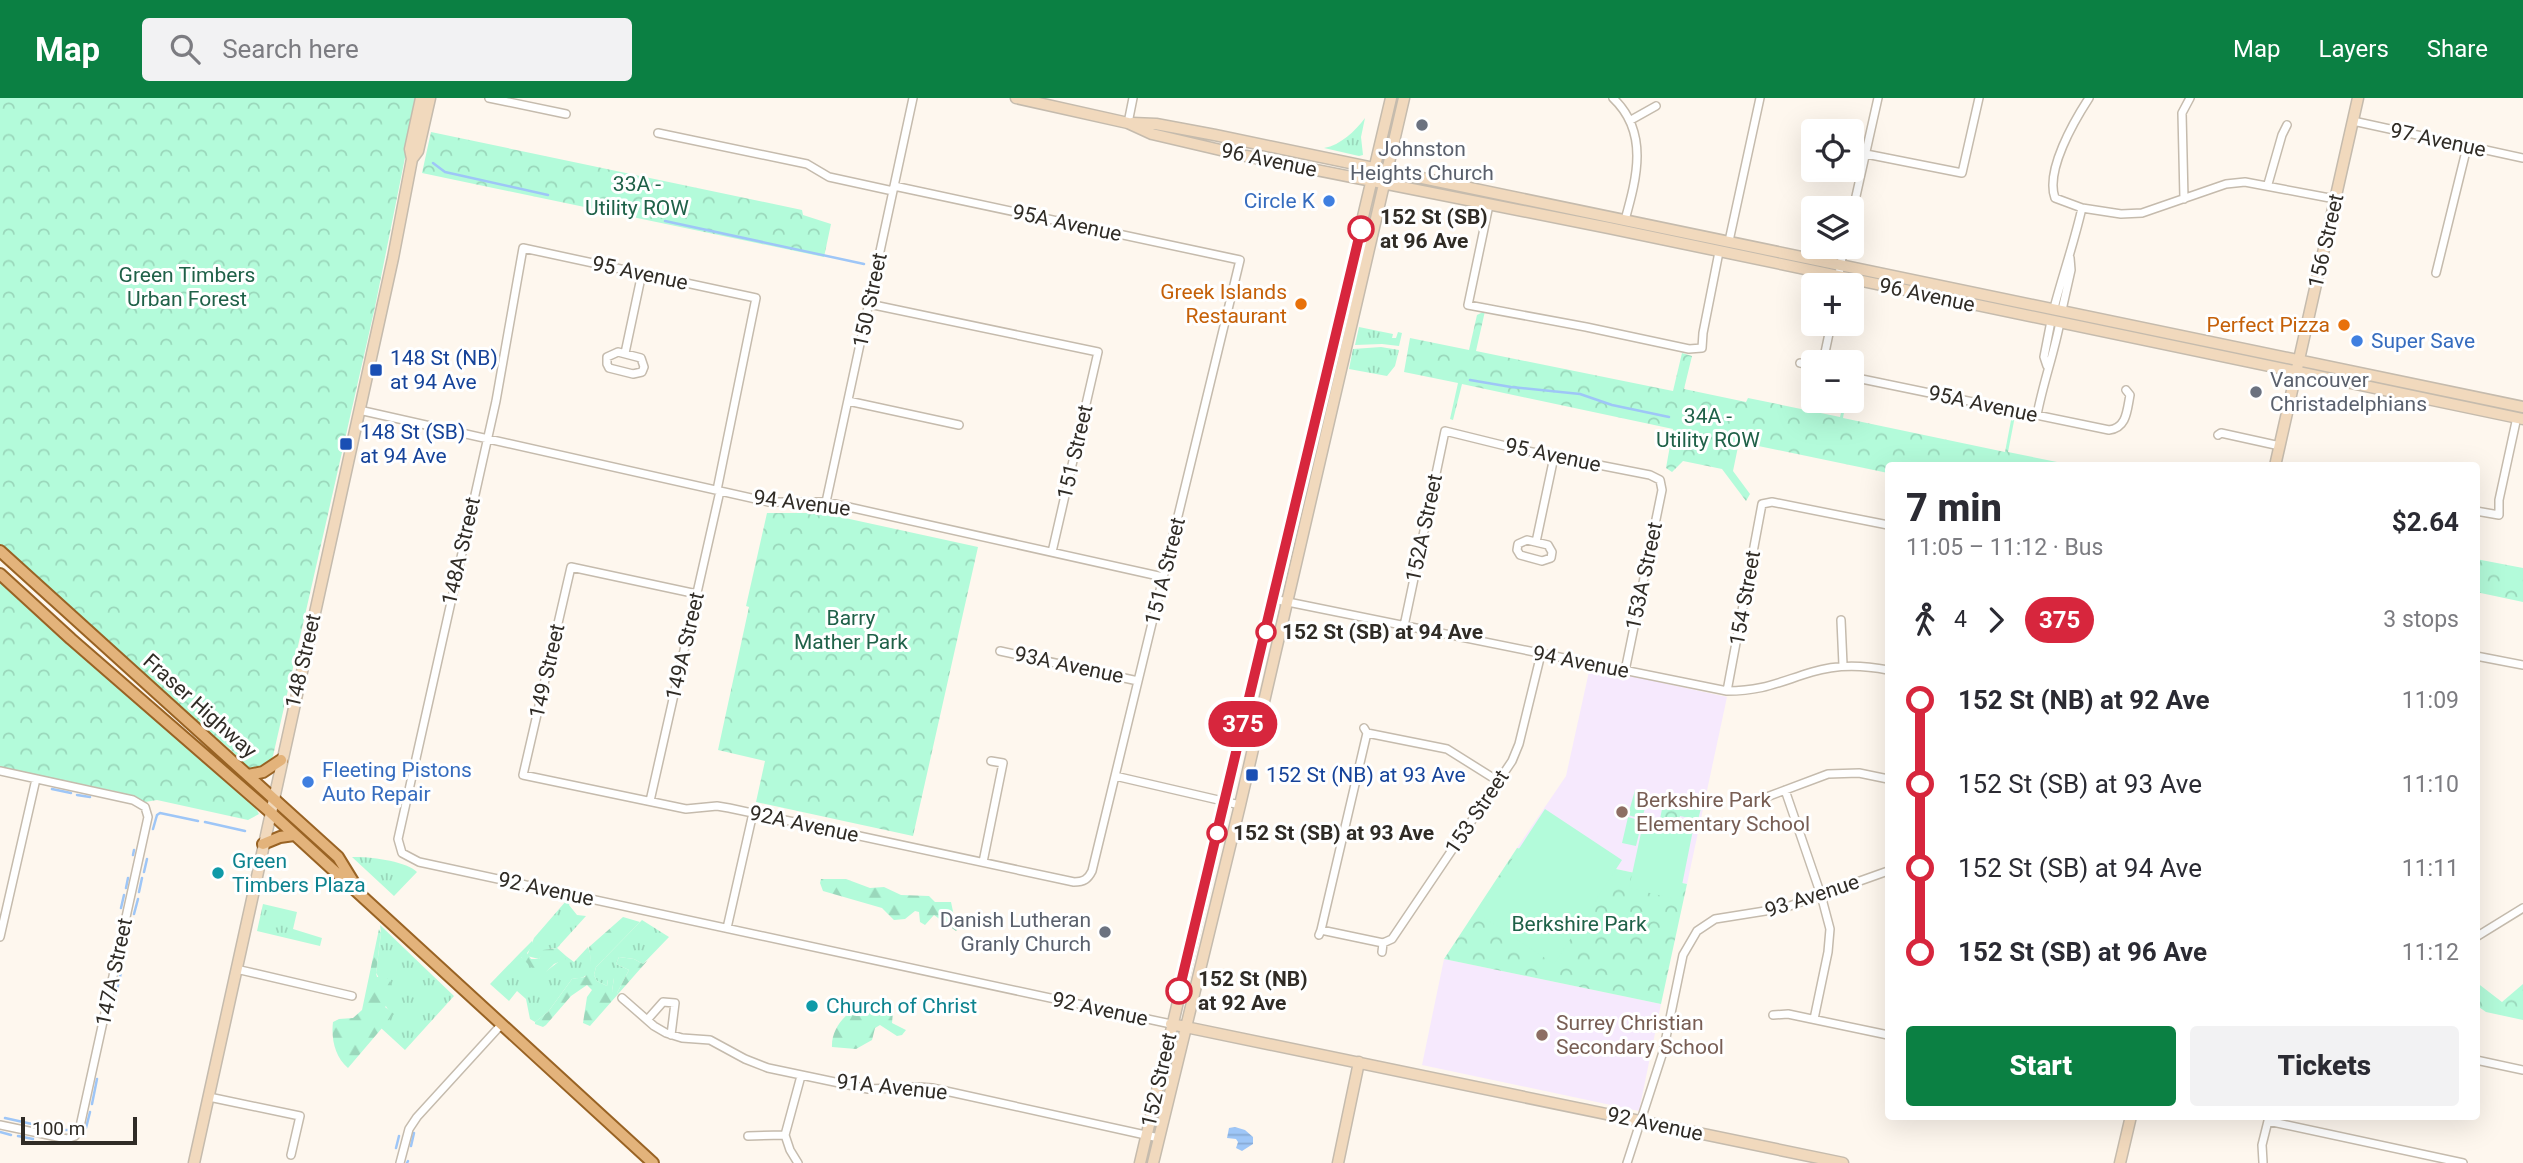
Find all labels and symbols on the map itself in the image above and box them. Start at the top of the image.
marker: Johnston Heights Church [1414,117,1430,133]
street label: 97 Avenue [2388,118,2488,162]
place label: Johnston Heights Church [1350,137,1494,185]
street label: 96 Avenue [1219,138,1319,182]
park label: 33A - Utility ROW [585,172,689,220]
place label: Circle K [1244,189,1316,213]
street label: 156 Street [2304,191,2349,290]
marker: Circle K [1321,193,1337,209]
street label: 95A Avenue [1010,200,1124,246]
place label: 152 St (SB) at 96 Ave [1380,205,1488,253]
marker: 152 St (SB) at 96 Ave [1348,216,1374,242]
street label: 150 Street [848,250,892,349]
street label: 95 Avenue [590,251,690,295]
park label: Green Timbers Urban Forest [119,263,255,311]
street label: 96 Avenue [1877,273,1977,317]
place label: Greek Islands Restaurant [1160,280,1287,328]
marker: Greek Islands Restaurant [1293,296,1309,312]
place label: Perfect Pizza [2207,313,2330,337]
marker: Perfect Pizza [2336,317,2352,333]
place label: Super Save [2371,329,2475,353]
marker: Super Save [2349,333,2365,349]
place label: 148 St (NB) at 94 Ave [390,346,498,394]
marker: 148 St (NB) at 94 Ave [368,362,384,378]
place label: Vancouver Christadelphians [2270,368,2427,416]
street label: 95A Avenue [1926,381,2040,427]
marker: Vancouver Christadelphians [2248,384,2264,400]
street label: 151 Street [1053,402,1098,501]
park label: 34A - Utility ROW [1656,404,1760,452]
place label: 148 St (SB) at 94 Ave [360,420,465,468]
street label: 95 Avenue [1503,433,1603,477]
marker: 148 St (SB) at 94 Ave [338,436,354,452]
street label: 152A Street [1401,472,1447,584]
street label: 94 Avenue [752,485,852,521]
street label: 148A Street [437,495,485,607]
street label: 151A Street [1140,515,1190,627]
street label: 153A Street [1621,520,1667,632]
street label: 154 Street [1725,549,1765,647]
street label: 149A Street [661,590,709,702]
park label: Barry Mather Park [794,606,908,654]
street label: 148 Street [281,611,326,710]
place label: 152 St (SB) at 94 Ave [1282,620,1483,644]
street label: 149 Street [525,621,570,720]
marker: 152 St (SB) at 94 Ave [1256,622,1276,642]
street label: 94 Avenue [1531,641,1631,683]
street label: 93A Avenue [1012,642,1126,688]
street label: Fraser Highway [138,649,262,763]
line badge: 375 [1203,701,1283,747]
place label: Fleeting Pistons Auto Repair [322,758,472,806]
place label: 152 St (NB) at 93 Ave [1266,763,1466,787]
street label: 153 Street [1440,765,1514,859]
marker: 152 St (NB) at 93 Ave [1244,767,1260,783]
marker: Fleeting Pistons Auto Repair [300,774,316,790]
place label: Berkshire Park Elementary School [1636,788,1810,836]
street label: 92A Avenue [747,801,861,847]
marker: Berkshire Park Elementary School [1614,804,1630,820]
place label: 152 St (SB) at 93 Ave [1233,821,1434,845]
marker: 152 St (SB) at 93 Ave [1207,823,1227,843]
place label: Green Timbers Plaza [232,849,366,897]
marker: Green Timbers Plaza [210,865,226,881]
street label: 92 Avenue [496,867,596,911]
street label: 93 Avenue [1762,870,1862,922]
place label: Danish Lutheran Granly Church [940,908,1091,956]
park label: Berkshire Park [1511,912,1647,936]
street label: 147A Street [91,916,137,1028]
marker: Danish Lutheran Granly Church [1097,924,1113,940]
place label: 152 St (NB) at 92 Ave [1198,967,1308,1015]
marker: 152 St (NB) at 92 Ave [1166,978,1192,1004]
street label: 92 Avenue [1050,987,1150,1031]
place label: Church of Christ [826,994,977,1018]
marker: Church of Christ [804,998,820,1014]
place label: Surrey Christian Secondary School [1556,1011,1724,1059]
marker: Surrey Christian Secondary School [1534,1027,1550,1043]
street label: 152 Street [1137,1030,1182,1129]
street label: 91A Avenue [835,1069,949,1105]
street label: 92 Avenue [1605,1102,1705,1146]
scale bar [21,1114,136,1146]

